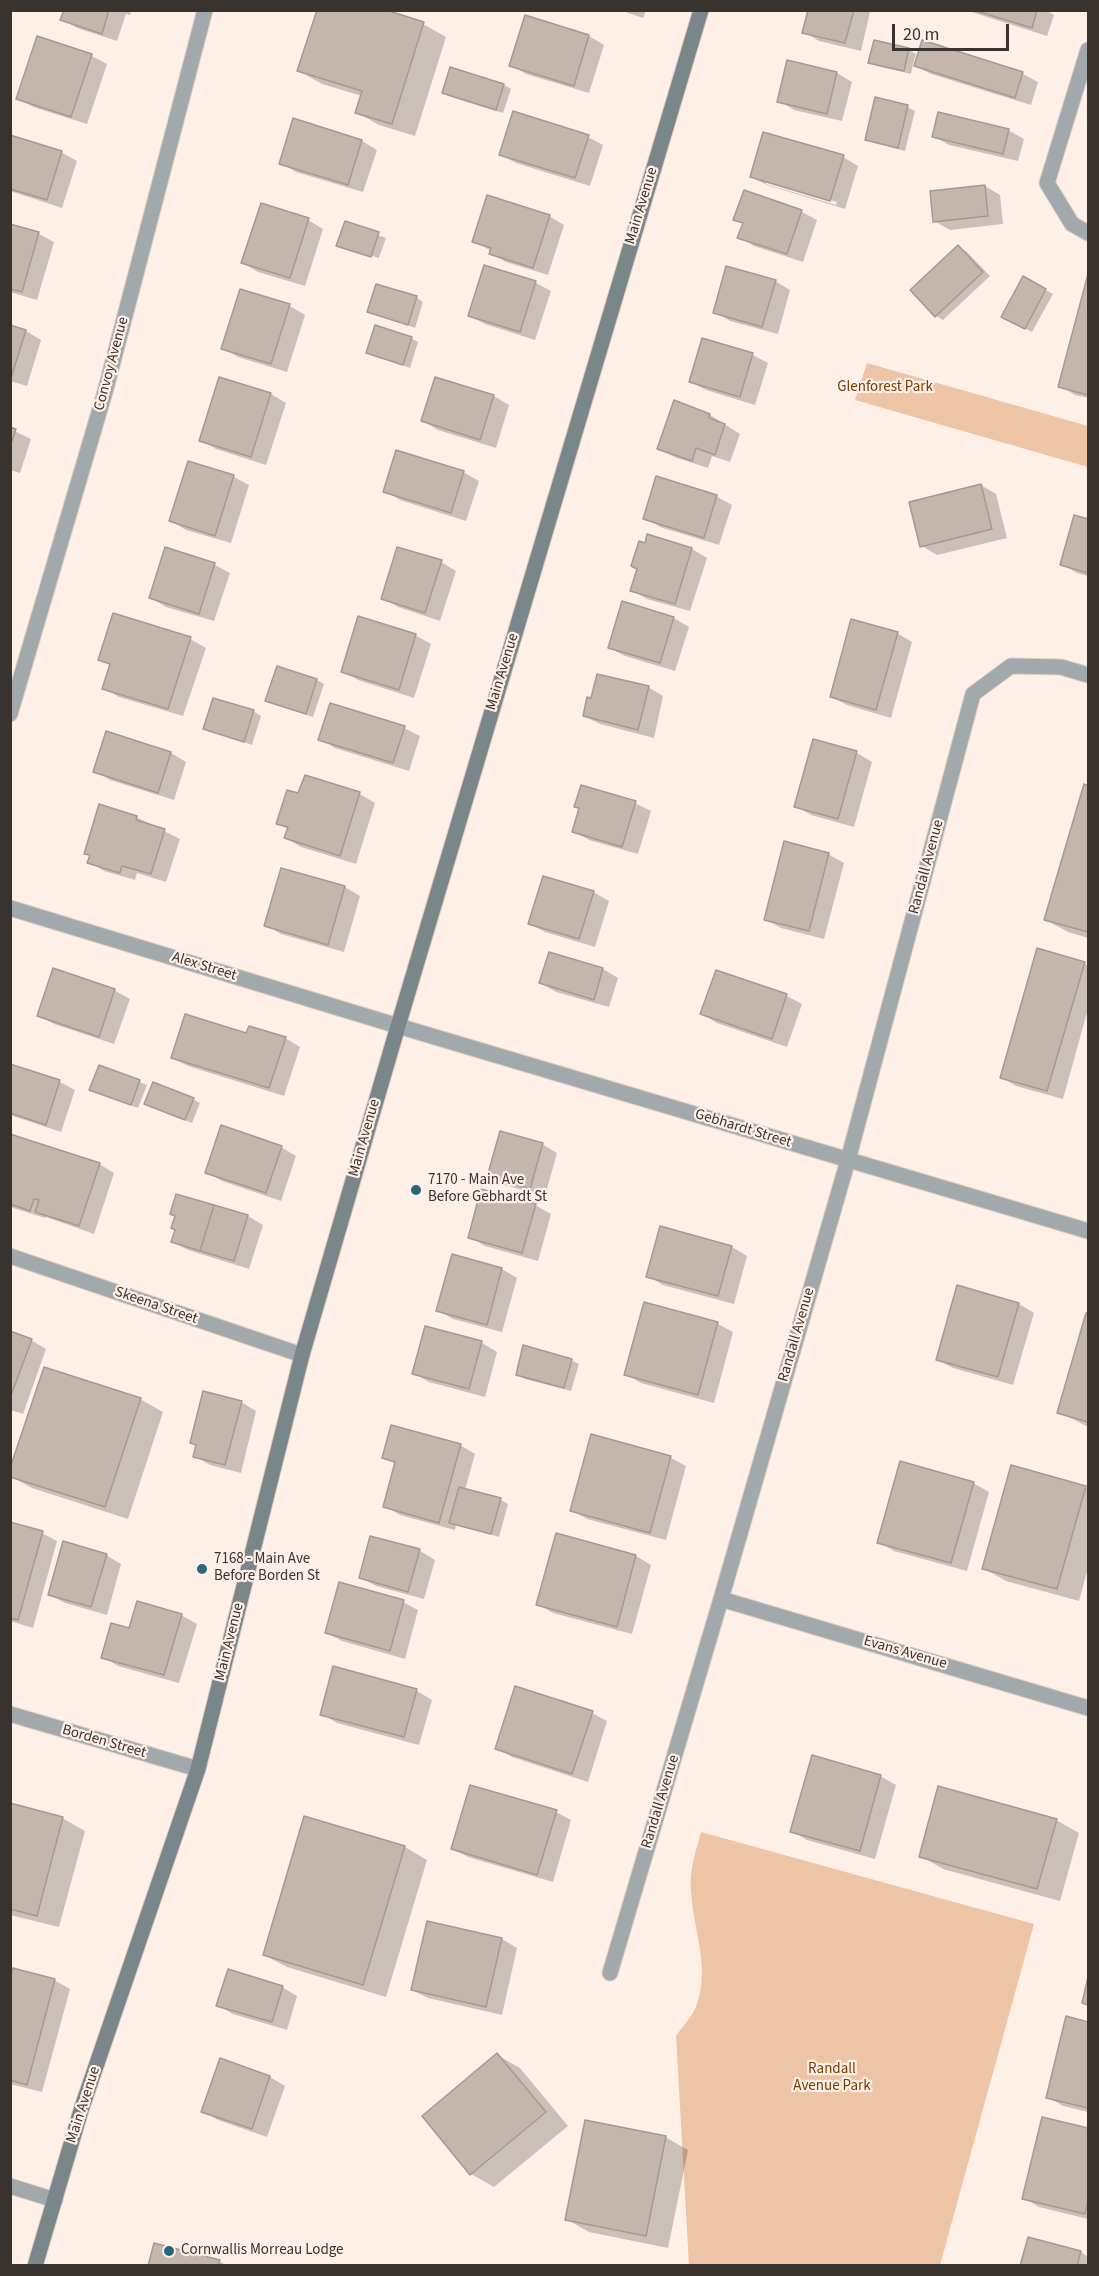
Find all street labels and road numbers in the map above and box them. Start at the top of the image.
street label: Main Avenue [622,165,662,247]
street label: Convoy Avenue [91,315,133,413]
street label: Main Avenue [483,631,523,713]
street label: Randall Avenue [906,818,948,916]
street label: Alex Street [170,949,238,985]
street label: Main Avenue [345,1097,385,1179]
street label: Gebhardt Street [693,1106,793,1152]
street label: Skeena Street [112,1283,200,1329]
street label: Randall Avenue [775,1286,819,1384]
street label: Main Avenue [212,1601,248,1683]
street label: Evans Avenue [861,1633,949,1673]
street label: Borden Street [60,1721,148,1763]
street label: Randall Avenue [638,1753,684,1851]
street label: Main Avenue [63,2064,105,2146]

